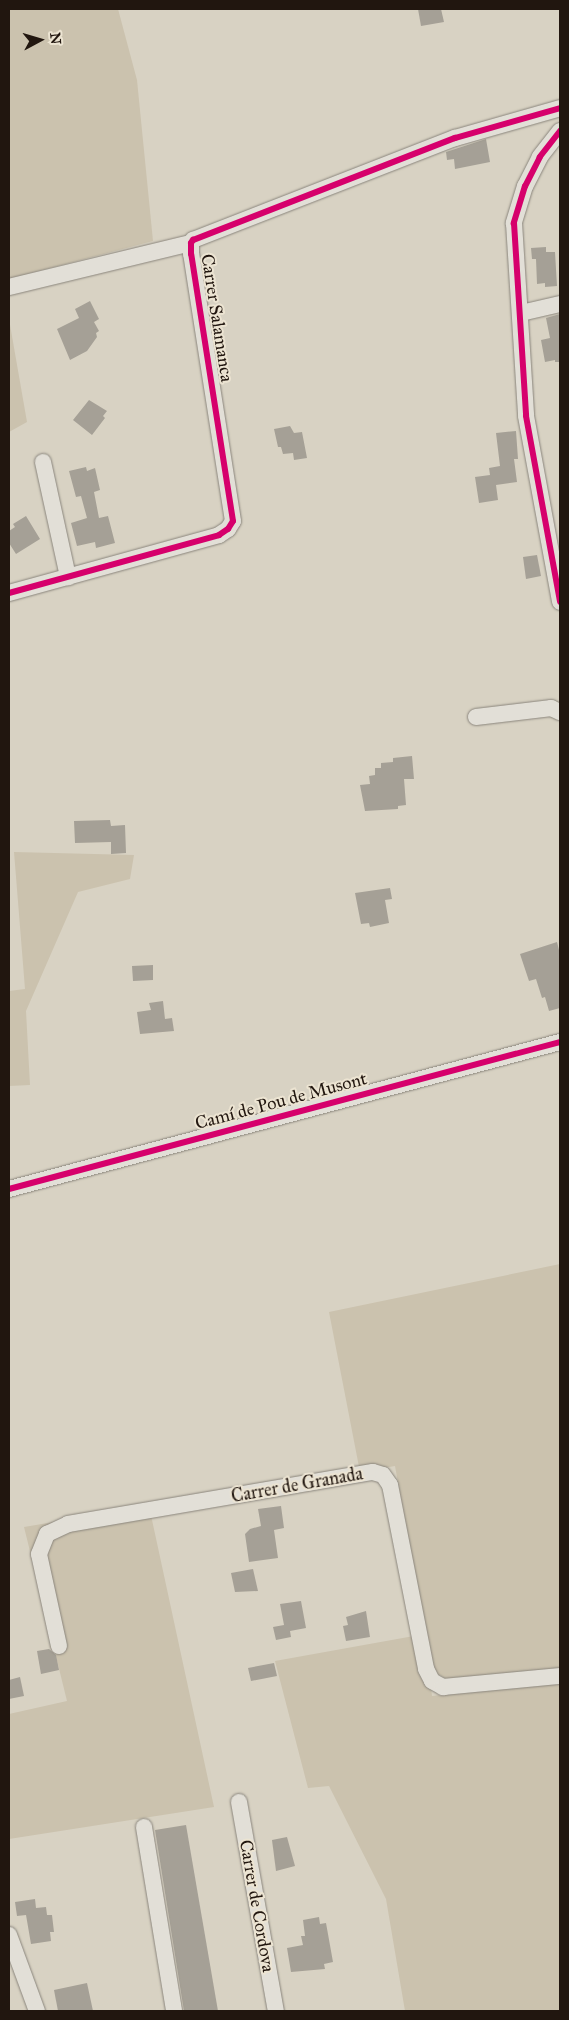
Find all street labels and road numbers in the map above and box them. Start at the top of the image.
street label: Carrer Salamanca [196,252,238,384]
street label: Camí de Pou de Musont [193,1068,369,1134]
street label: Carrer de Granada [230,1463,364,1507]
street label: Carrer de Cordova [235,1838,279,1974]

